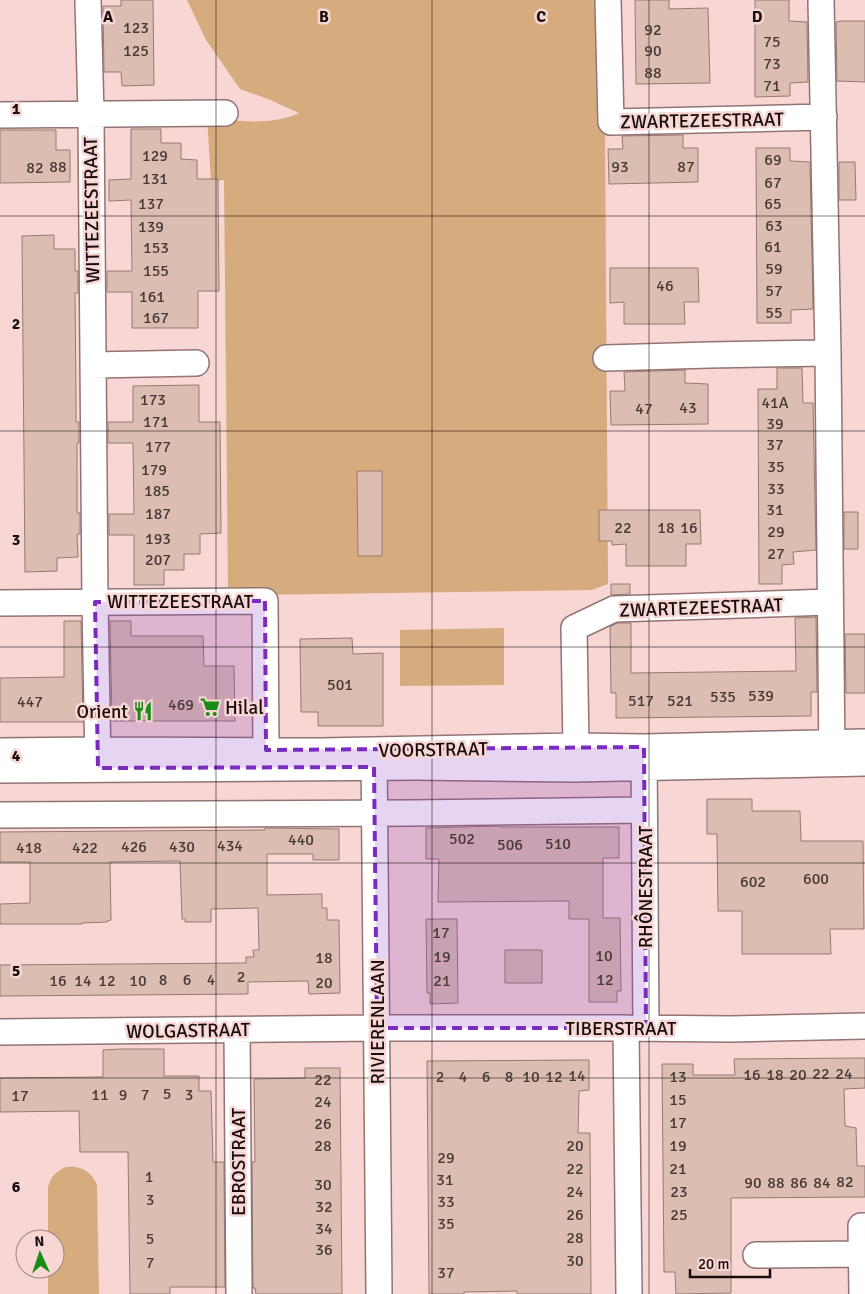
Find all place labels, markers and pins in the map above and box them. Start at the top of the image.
supermarket icon: Hilal [199,696,221,718]
place label: Hilal [225,696,264,720]
place label: Orient [77,700,128,724]
restaurant icon: Orient [132,700,154,722]

